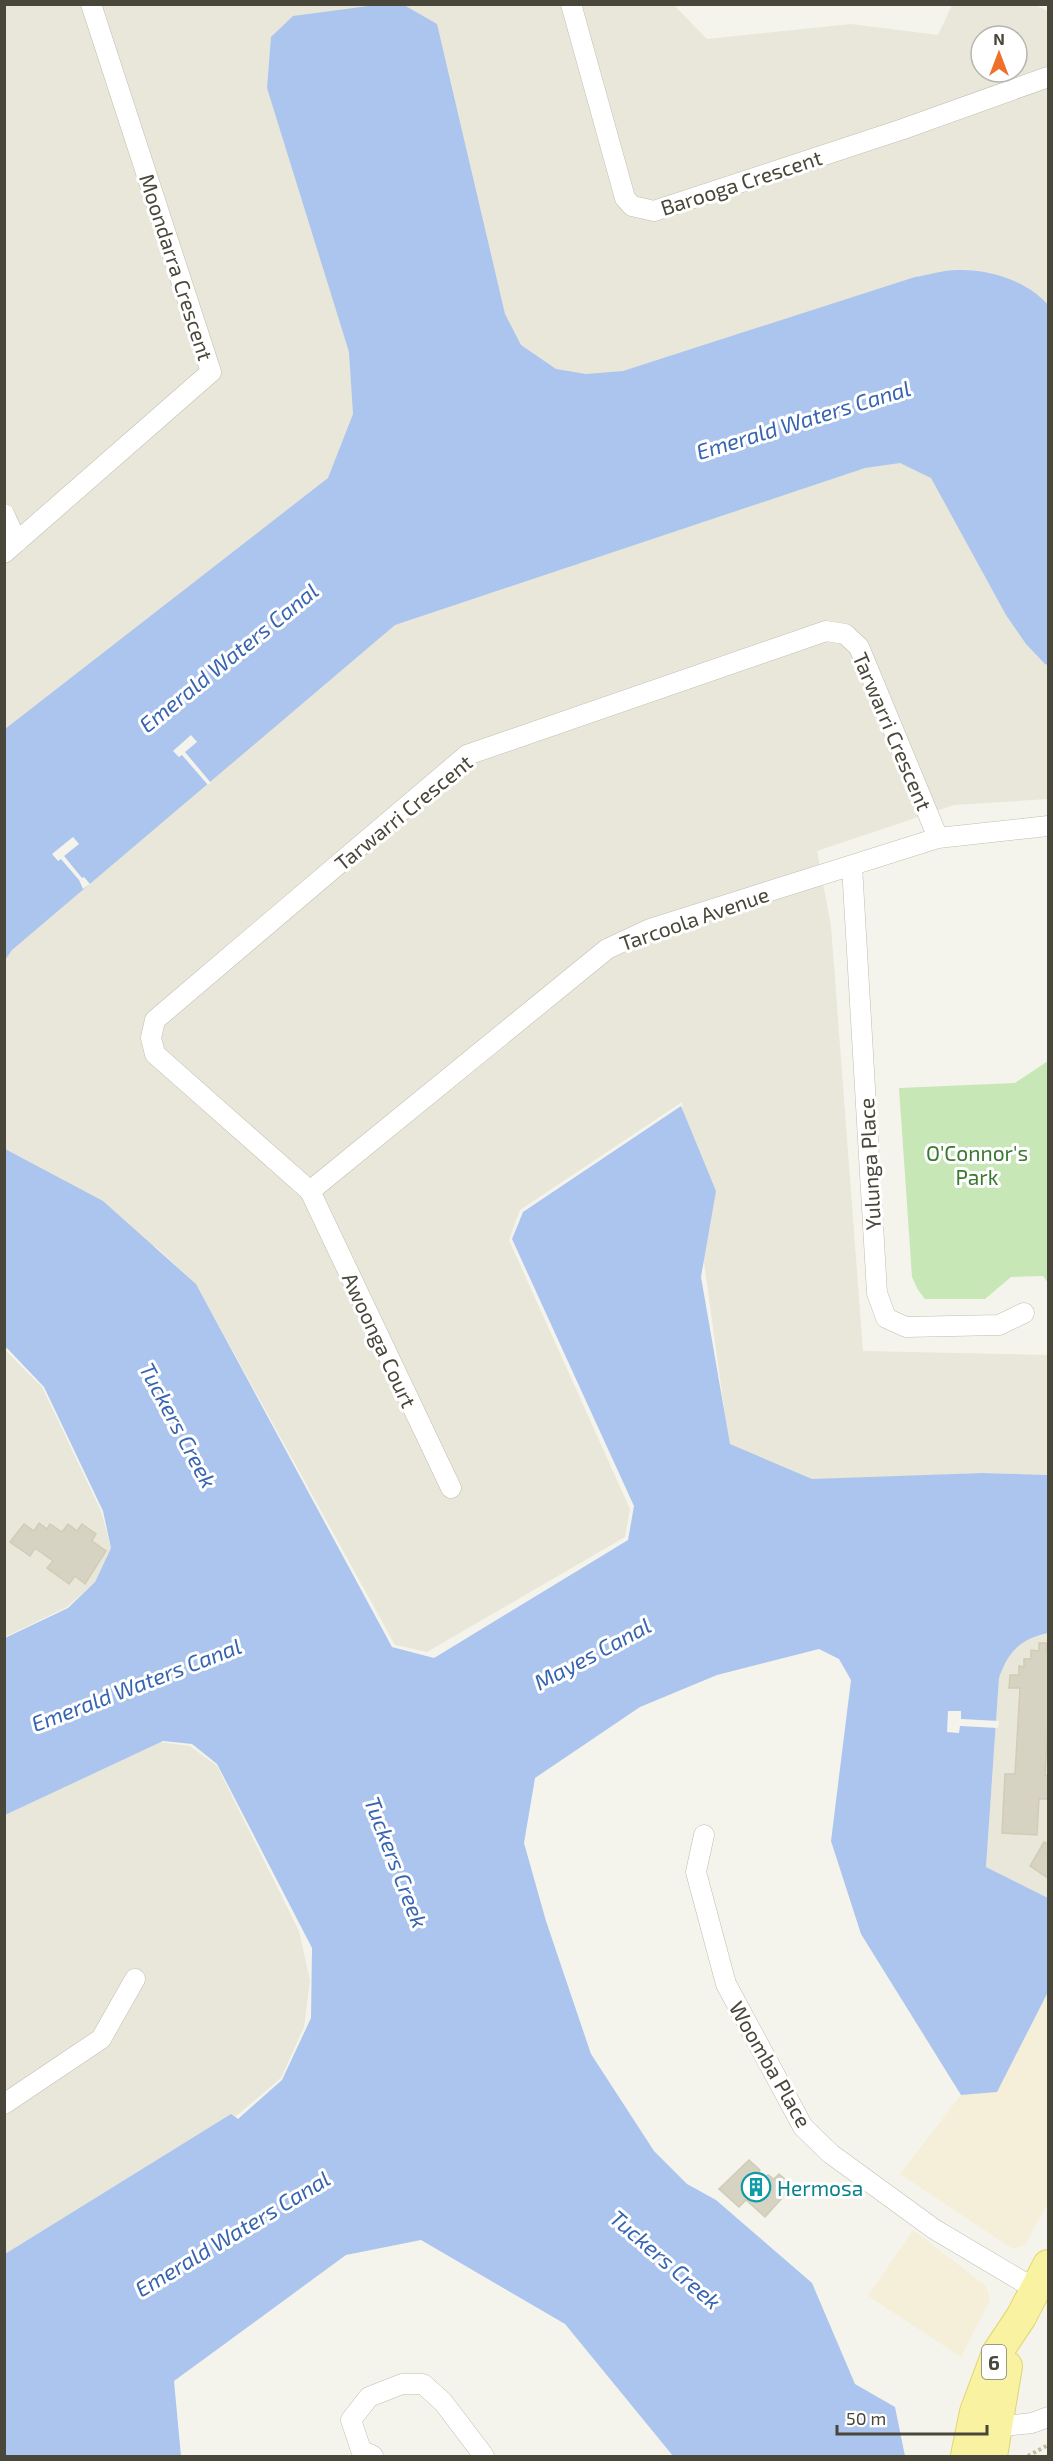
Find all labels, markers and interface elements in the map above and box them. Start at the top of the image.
north arrow [969,24,1029,84]
text: N [993,29,1005,48]
street label: Barooga Crescent [657,144,825,220]
street label: Moondarra Crescent [135,171,219,363]
water label: Emerald Waters Canal [693,374,913,464]
water label: Emerald Waters Canal [133,577,323,737]
street label: Tarwarri Crescent [848,648,938,814]
street label: Tarwarri Crescent [329,749,477,875]
street label: Tarcoola Avenue [616,881,772,955]
street label: Yulunga Place [853,1097,885,1231]
park label: O'Connor's Park [926,1140,1028,1189]
street label: Awoonga Court [338,1268,422,1412]
water label: Tuckers Creek [135,1358,223,1492]
water label: Mayes Canal [529,1611,655,1695]
water label: Emerald Waters Canal [27,1632,245,1736]
water label: Tuckers Creek [360,1793,434,1931]
street label: Woomba Place [725,1996,817,2132]
water label: Emerald Waters Canal [130,2165,334,2301]
building icon: Hermosa [740,2171,772,2203]
place label: Hermosa [777,2175,863,2200]
water label: Tuckers Creek [605,2204,727,2314]
road number: 6 [982,2345,1006,2379]
scale bar [837,2398,987,2436]
text: 50 m [846,2407,886,2429]

